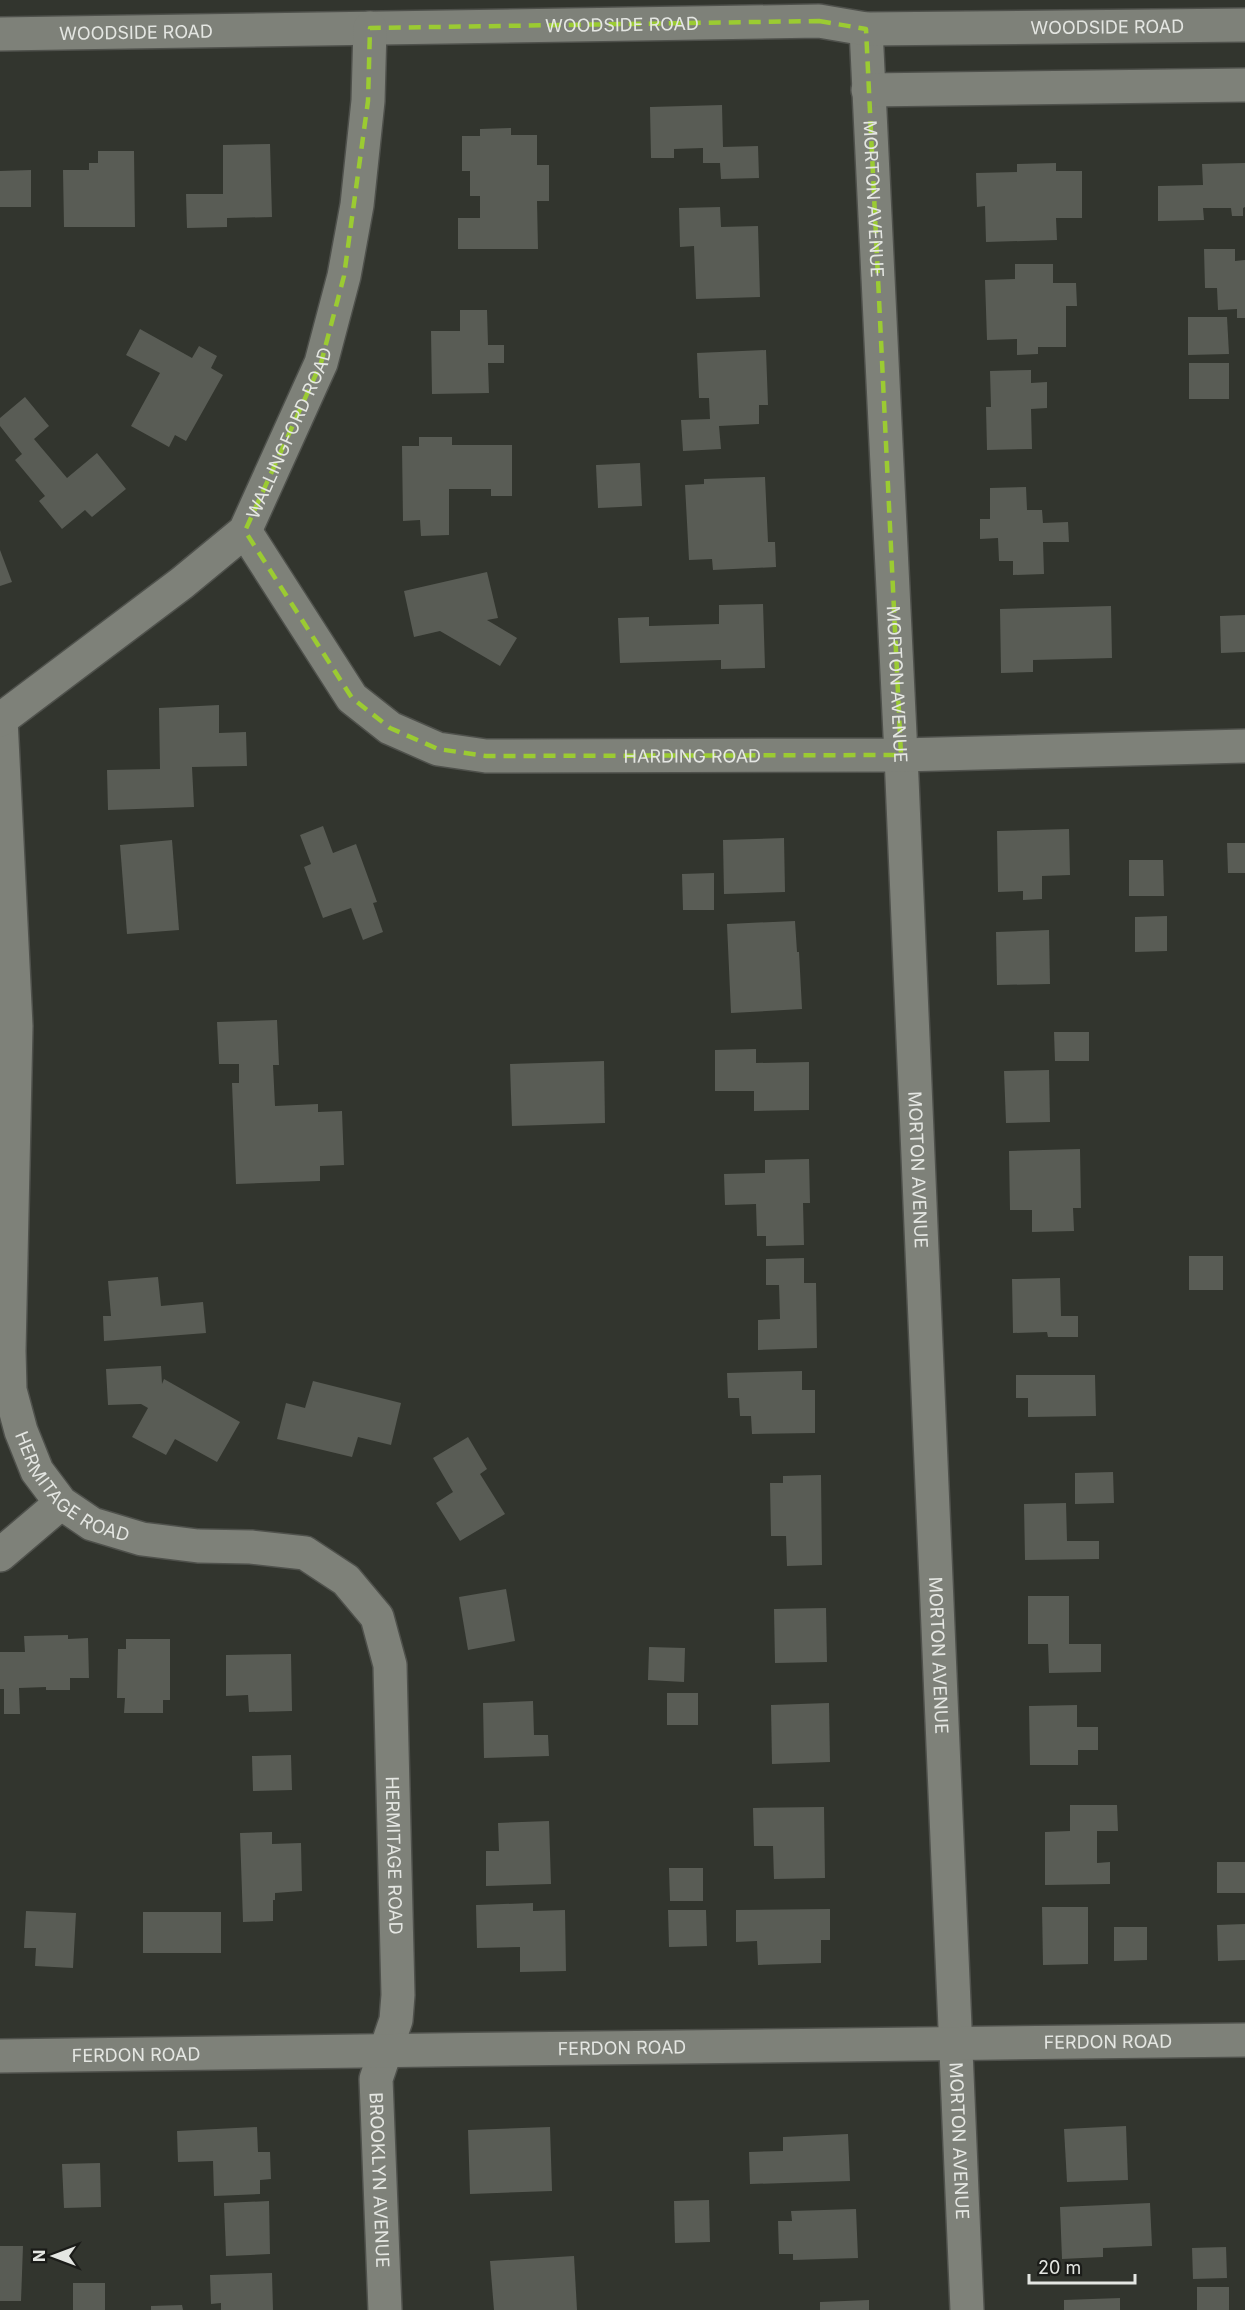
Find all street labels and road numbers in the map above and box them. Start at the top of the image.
street label: WOODSIDE ROAD [545,12,699,36]
street label: WOODSIDE ROAD [1030,15,1184,38]
street label: WOODSIDE ROAD [59,20,213,44]
street label: MORTON AVENUE [860,120,888,278]
street label: WALLINGFORD ROAD [241,345,335,522]
street label: MORTON AVENUE [883,605,912,763]
street label: HARDING ROAD [624,745,761,766]
street label: MORTON AVENUE [905,1091,932,1249]
street label: HERMITAGE ROAD [12,1428,132,1545]
street label: MORTON AVENUE [925,1576,953,1734]
street label: HERMITAGE ROAD [382,1776,407,1935]
street label: FERDON ROAD [1043,2030,1172,2052]
street label: FERDON ROAD [557,2036,686,2059]
street label: FERDON ROAD [72,2043,200,2066]
street label: MORTON AVENUE [946,2062,974,2220]
street label: BROOKLYN AVENUE [366,2092,394,2268]

